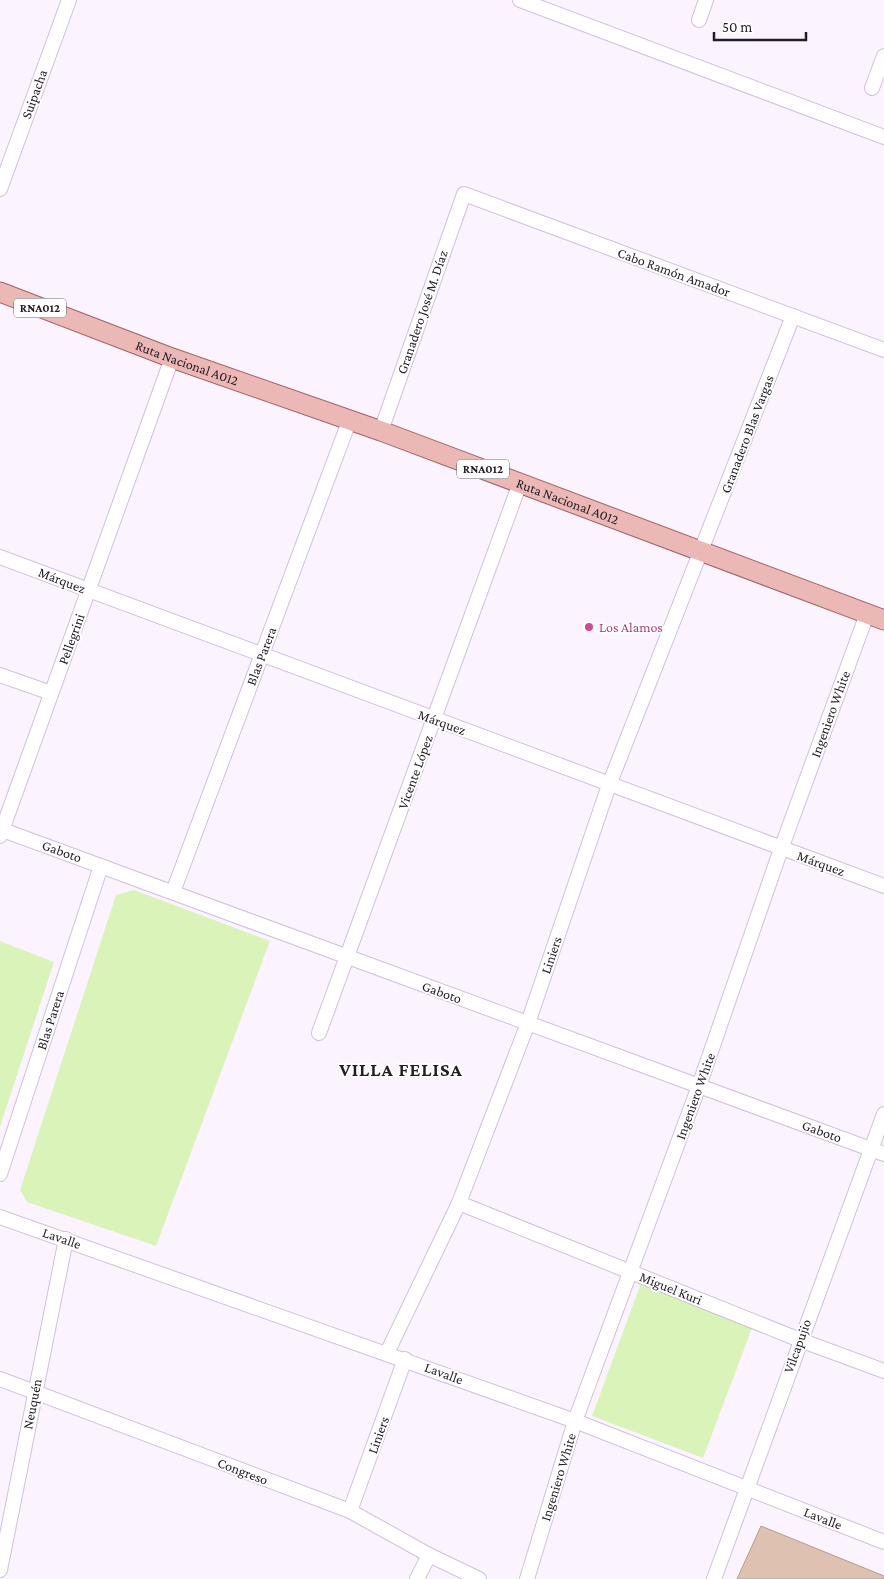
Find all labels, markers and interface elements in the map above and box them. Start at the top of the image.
scale bar [714,10,806,42]
text: 50 m [722,19,752,35]
street label: Suipacha [18,67,50,121]
street label: Cabo Ramón Amador [615,244,733,300]
street label: Granadero José M. Díaz [393,248,451,376]
road number: RNA012 [14,298,66,318]
street label: Ruta Nacional A012 [133,337,241,389]
street label: Granadero Blas Vargas [717,373,777,495]
road number: RNA012 [457,459,509,478]
street label: Ruta Nacional A012 [514,475,621,528]
street label: Márquez [36,564,88,596]
street label: Pellegrini [54,611,88,667]
place label: Los Alamos [599,619,663,635]
marker: Los Alamos [583,621,595,633]
street label: Blas Parera [243,624,280,687]
street label: Ingeniero White [807,669,853,759]
street label: Márquez [416,706,468,738]
street label: Vicente López [394,733,436,811]
street label: Gaboto [40,836,84,866]
street label: Márquez [795,847,847,879]
street label: Liniers [537,934,565,976]
street label: Gaboto [420,977,464,1007]
street label: Blas Parera [33,988,67,1052]
street label: Ingeniero White [672,1051,718,1141]
district label: VILLA FELISA [338,1059,463,1080]
street label: Gaboto [800,1116,844,1146]
street label: Lavalle [41,1224,83,1252]
street label: Miguel Kuri [637,1268,705,1308]
street label: Vilcapujio [780,1317,815,1375]
street label: Lavalle [423,1359,465,1387]
street label: Neuquén [19,1377,45,1431]
street label: Liniers [364,1414,392,1456]
street label: Ingeniero White [537,1431,579,1523]
street label: Congreso [216,1454,271,1488]
street label: Lavalle [802,1503,844,1533]

